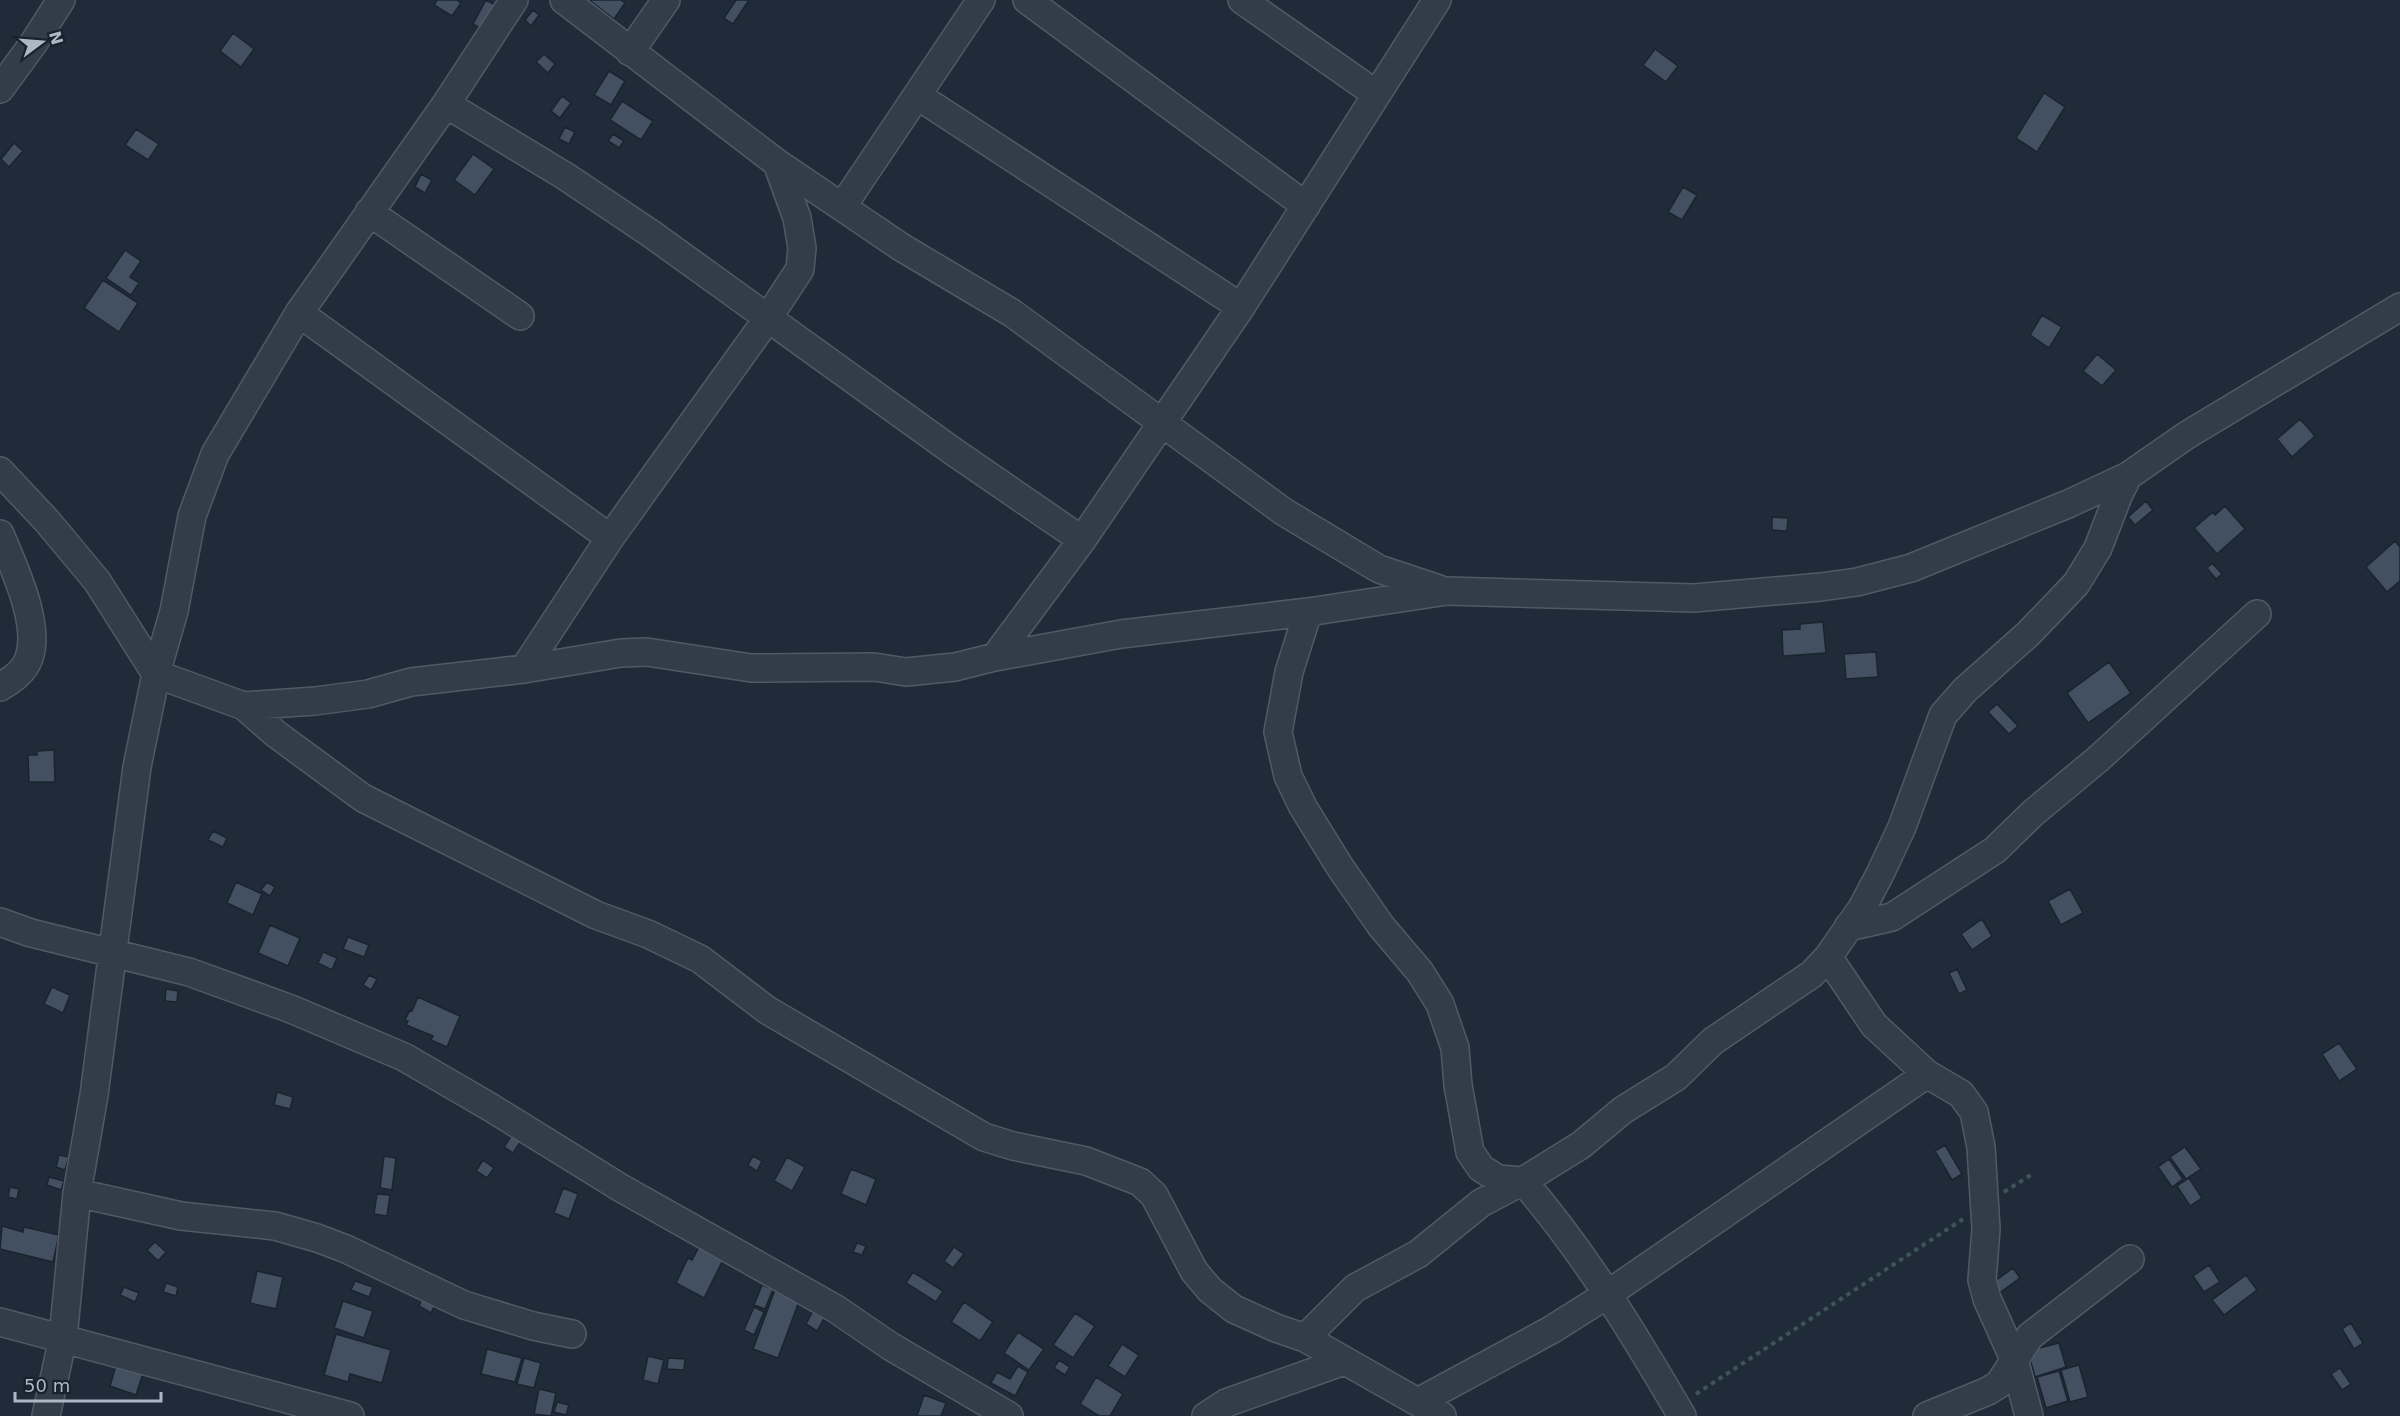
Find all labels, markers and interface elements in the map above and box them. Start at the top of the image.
north arrow [12,12,72,72]
text: N [45,29,67,47]
scale bar [15,1365,160,1403]
text: 50 m [24,1375,70,1396]

